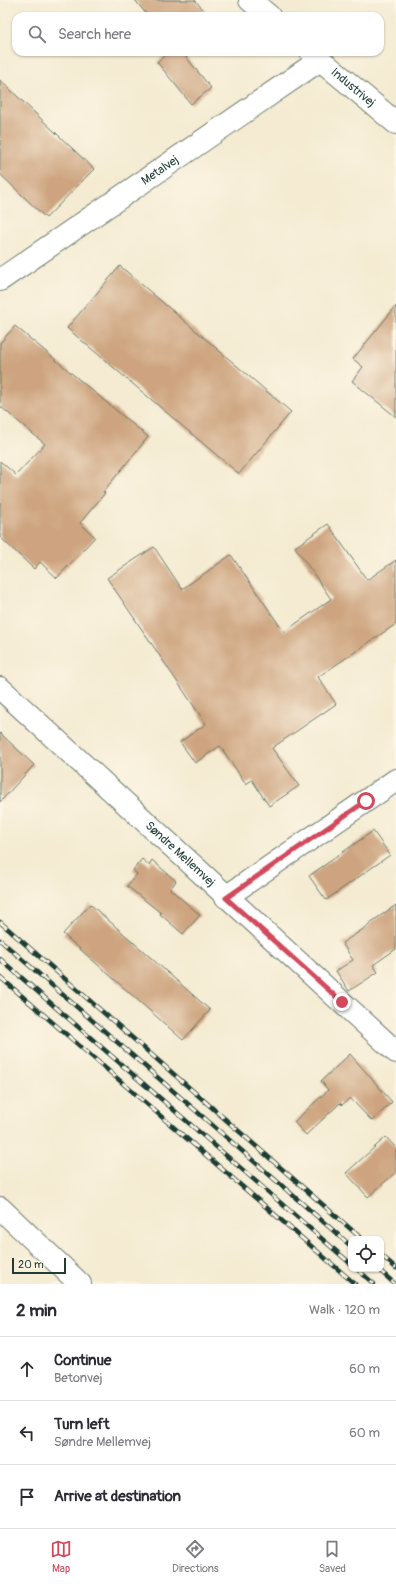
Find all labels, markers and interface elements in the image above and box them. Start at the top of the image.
search box [12,12,384,56]
icon: search [26,23,48,45]
text: Search here [58,25,131,44]
street label: Industrivej [328,65,378,111]
street label: Metalvej [139,152,182,189]
route start [357,792,375,810]
street label: Søndre Mellemvej [142,818,218,890]
route end [333,993,351,1011]
map controls [348,1236,384,1272]
button: locate [348,1236,384,1272]
scale bar [12,1256,66,1275]
text: 20 m [18,1258,44,1271]
text: 2 min [16,1300,57,1321]
text: Walk · 120 m [309,1302,380,1318]
text: Continue [54,1351,112,1370]
icon: ahead [16,1358,38,1380]
text: 60 m [349,1361,380,1377]
text: Betonvej [54,1370,102,1386]
text: Turn left [54,1415,110,1434]
icon: left [16,1422,38,1444]
text: 60 m [349,1425,380,1441]
text: Søndre Mellemvej [54,1434,151,1450]
icon: arrive [16,1486,38,1508]
text: Arrive at destination [54,1487,181,1506]
tab: Map [50,1538,72,1575]
tab: Directions [172,1538,219,1575]
tab: Saved [319,1538,346,1575]

